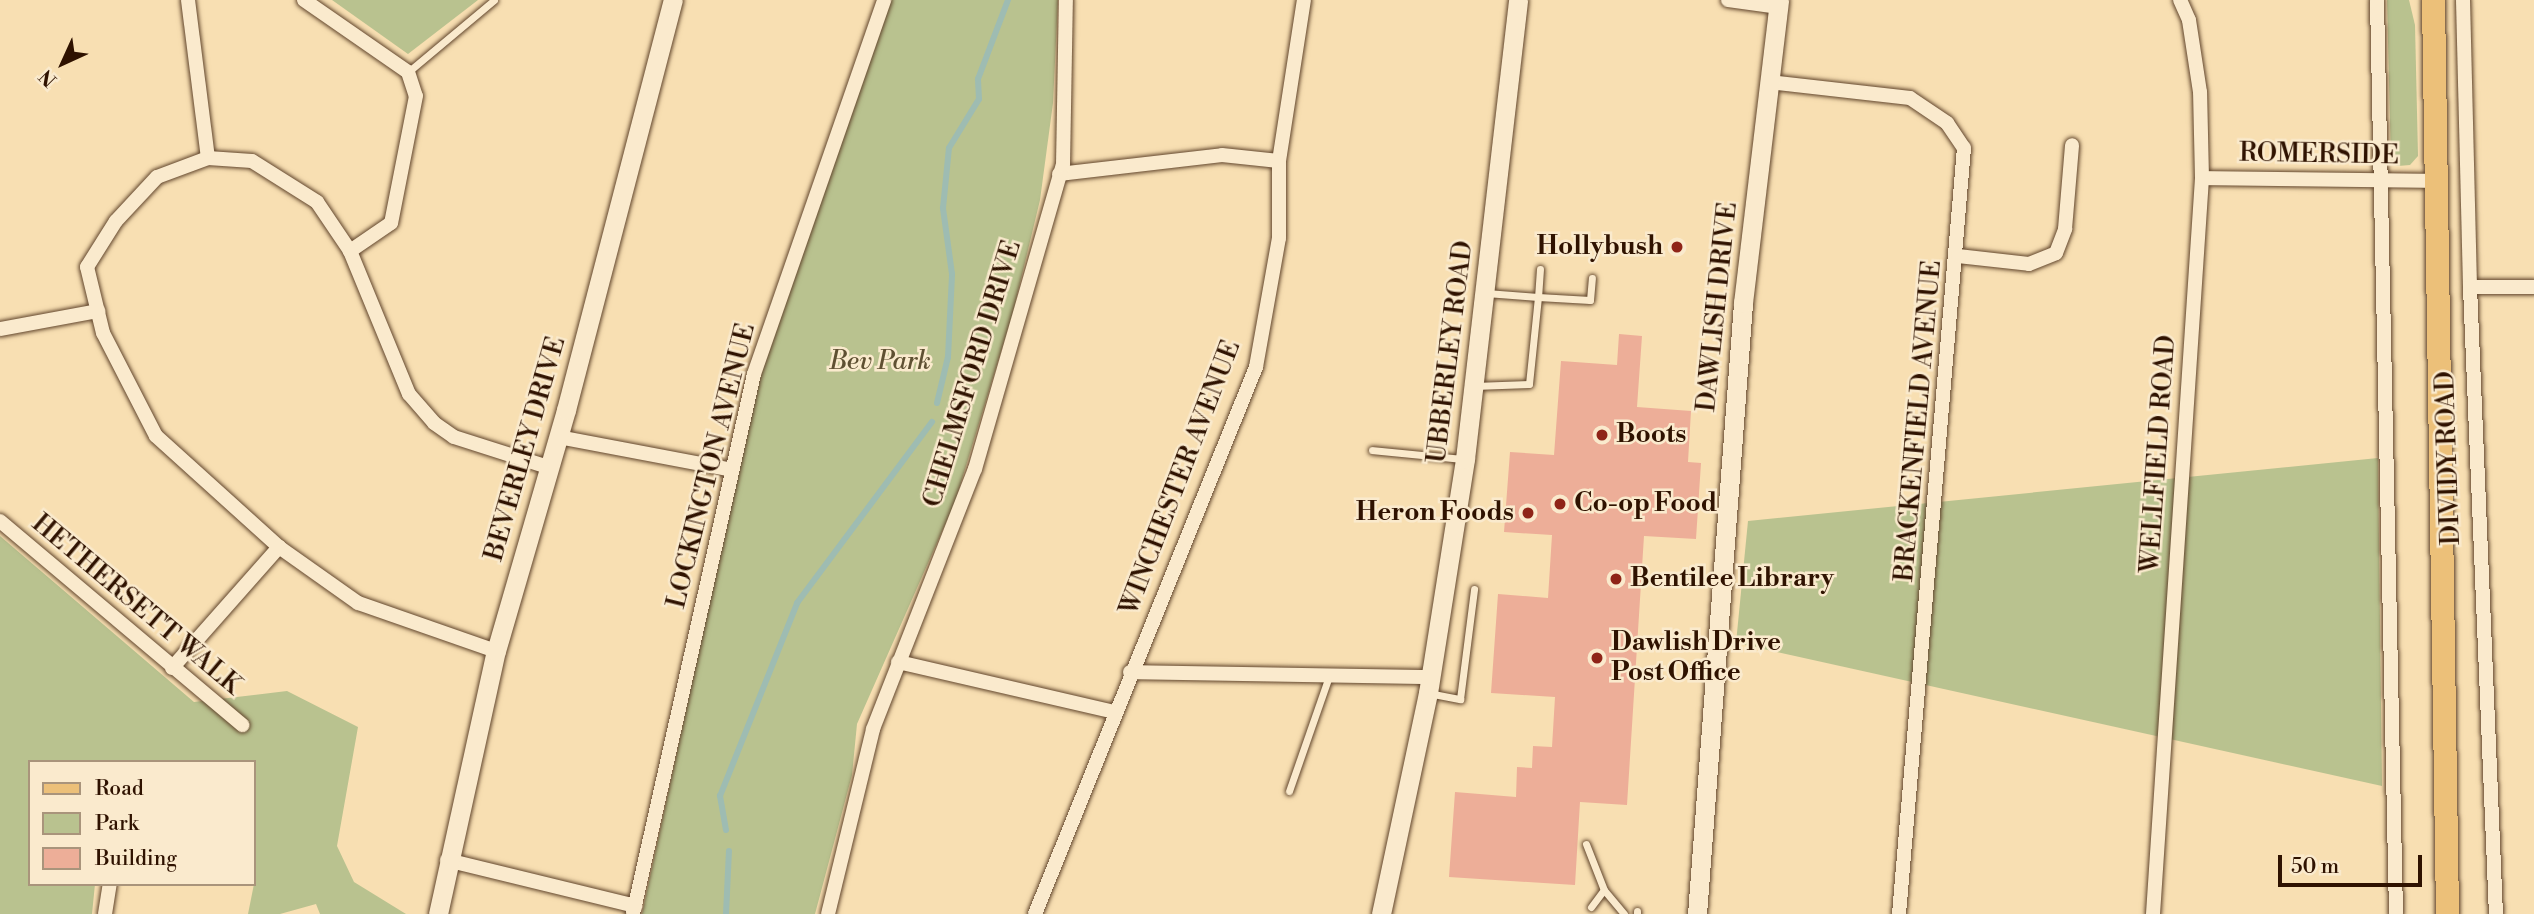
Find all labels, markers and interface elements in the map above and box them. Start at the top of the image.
north arrow [28,28,98,98]
text: N [34,64,62,92]
street label: ROMERSIDE [2239,138,2399,172]
street label: DAWLISH DRIVE [1691,201,1745,413]
place label: Hollybush [1537,231,1663,263]
street label: CHELMSFORD DRIVE [918,237,1028,511]
street label: UBBERLEY ROAD [1422,239,1480,465]
marker: Hollybush [1669,239,1685,255]
street label: BRACKENFIELD AVENUE [1889,259,1949,583]
street label: LOCKINGTON AVENUE [661,320,763,612]
street label: BEVERLEY DRIVE [479,333,573,565]
street label: WELLFIELD ROAD [2135,334,2183,574]
street label: WINCHESTER AVENUE [1114,336,1248,620]
park label: Bev Park [829,346,931,378]
street label: DIVIDY ROAD [2430,370,2468,546]
place label: Boots [1616,419,1686,451]
marker: Boots [1594,427,1610,443]
place label: Co-op Food [1574,488,1717,520]
marker: Co-op Food [1552,496,1568,512]
place label: Heron Foods [1356,497,1514,529]
marker: Heron Foods [1520,505,1536,521]
street label: HETHERSETT WALK [25,508,247,702]
place label: Bentilee Library [1630,563,1834,595]
marker: Bentilee Library [1608,571,1624,587]
place label: Dawlish Drive Post Office [1611,627,1781,688]
marker: Dawlish Drive Post Office [1589,650,1605,666]
legend [28,760,256,886]
text: Road [95,776,144,802]
text: Park [95,811,139,837]
scale bar [2282,841,2426,885]
text: Building [95,846,177,872]
text: 50 m [2291,854,2339,880]

